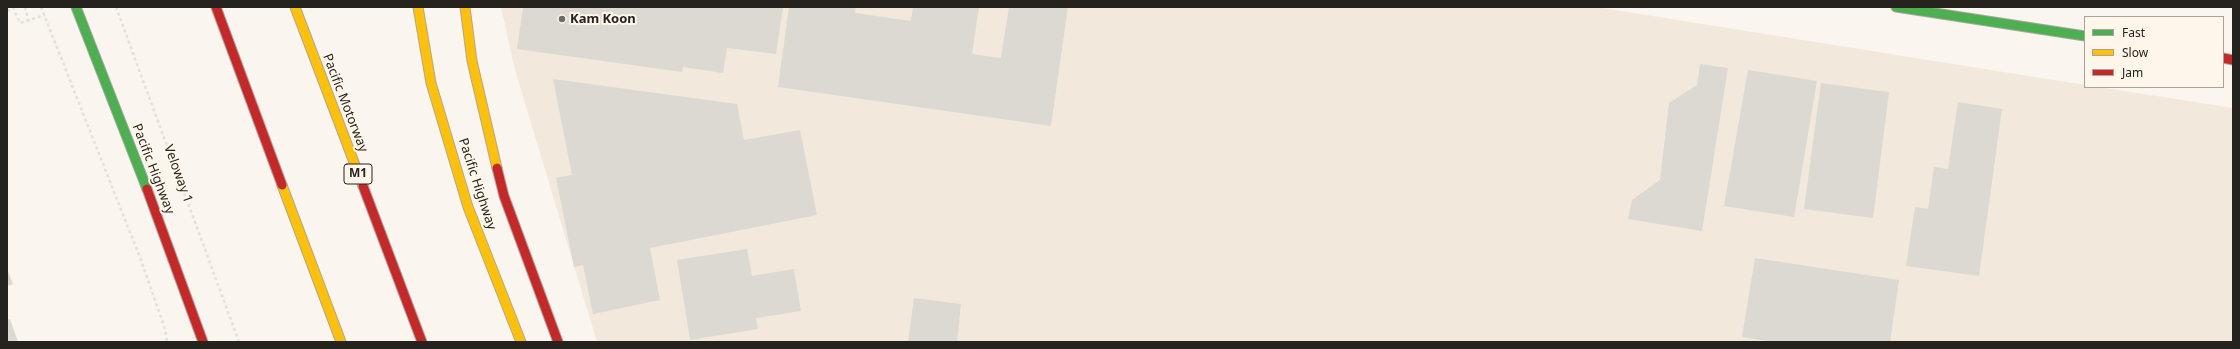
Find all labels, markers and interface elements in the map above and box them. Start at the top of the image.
place label: Kam Koon [570,11,636,27]
marker: Kam Koon [557,14,567,24]
legend [2084,16,2224,88]
text: Fast [2122,24,2145,41]
text: Slow [2122,44,2148,61]
street label: Pacific Motorway [319,52,371,154]
text: Jam [2122,64,2143,81]
street label: Pacific Highway [129,122,177,216]
street label: Pacific Highway [455,136,499,232]
street label: Veloway 1 [160,143,196,205]
road number: M1 [344,164,372,184]

